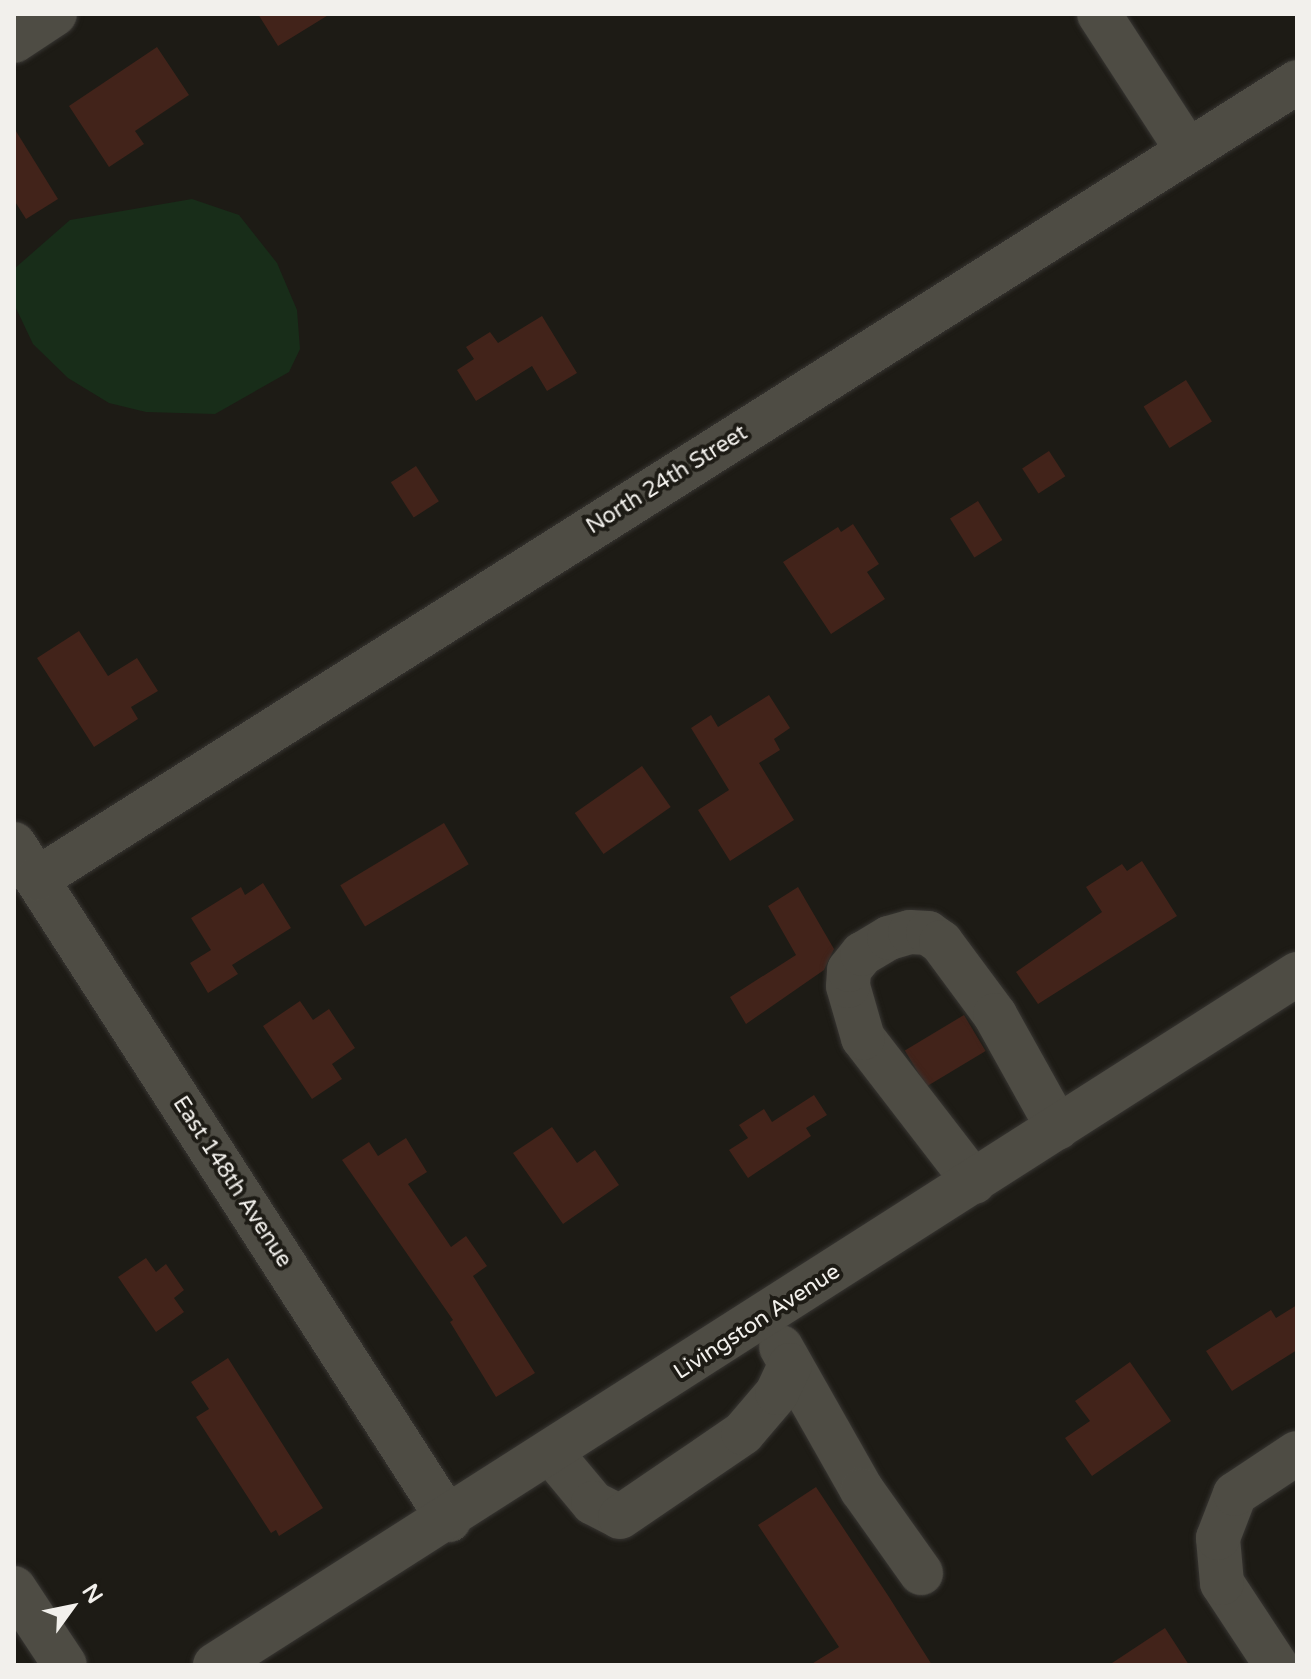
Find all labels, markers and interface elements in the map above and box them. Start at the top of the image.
street label: North 24th Street [582,420,752,540]
street label: East 148th Avenue [167,1092,297,1272]
street label: Livingston Avenue [669,1259,845,1385]
north arrow [32,1567,112,1647]
text: N [76,1579,108,1608]

